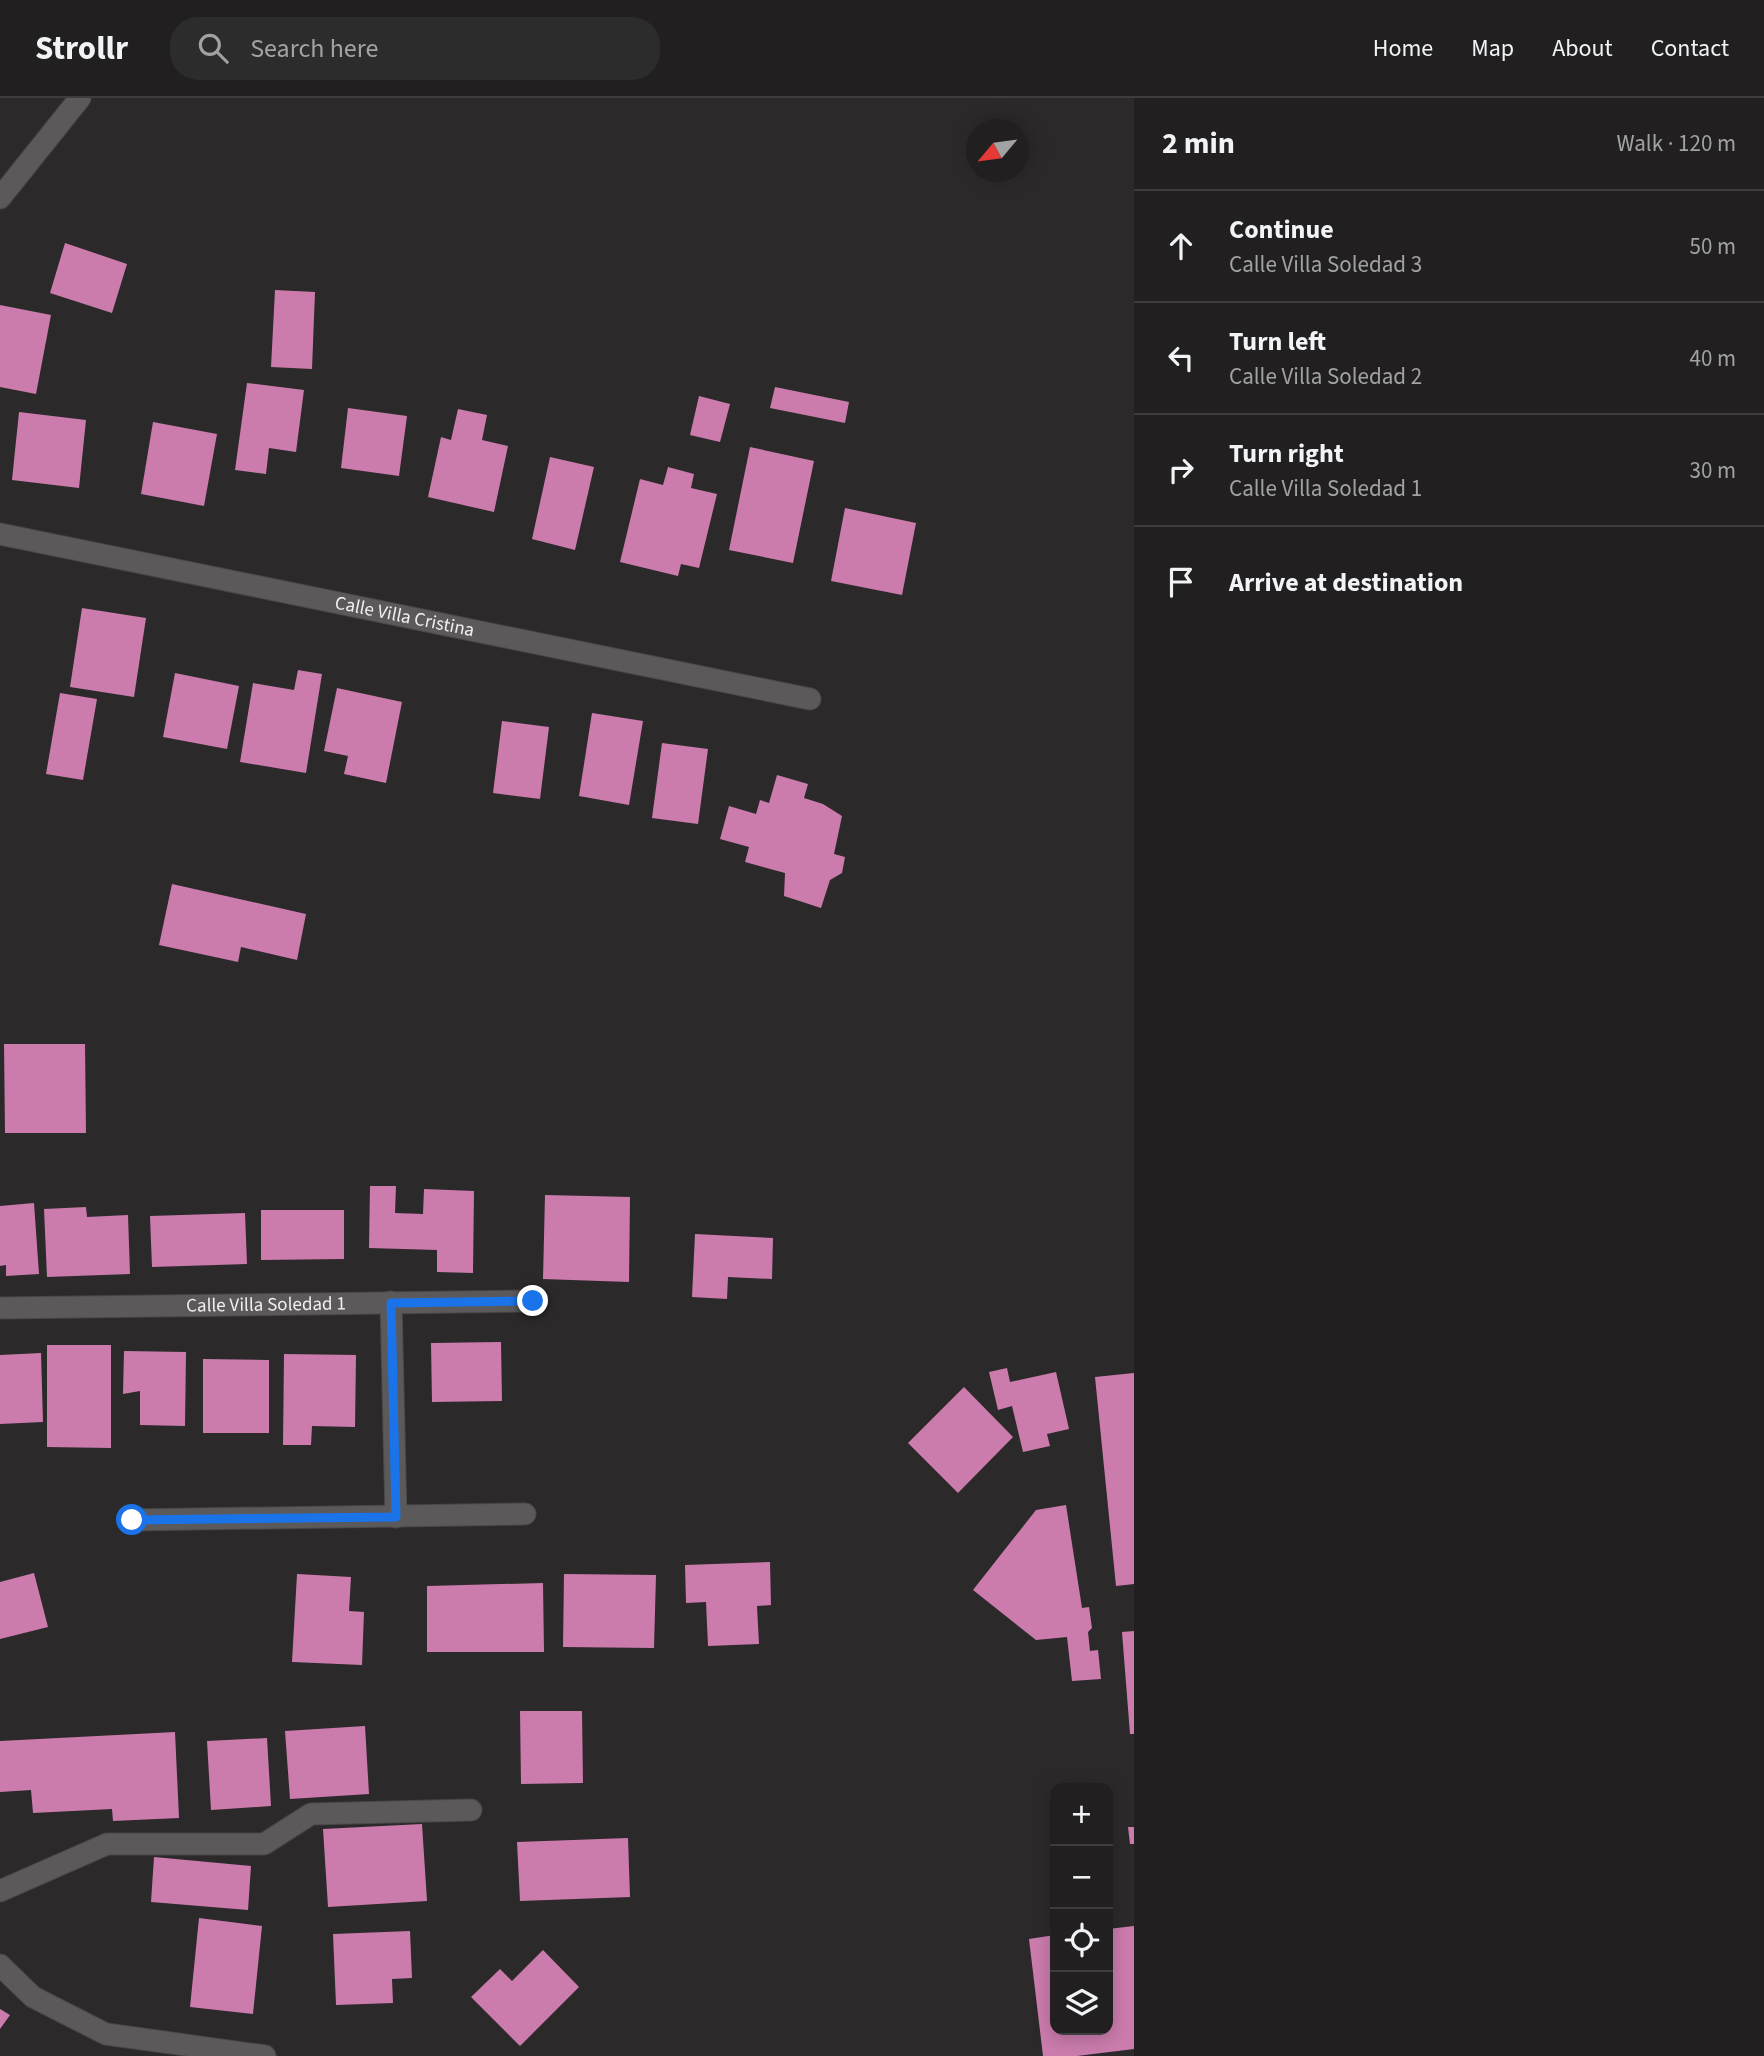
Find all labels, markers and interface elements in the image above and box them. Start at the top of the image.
search box [170,17,660,80]
text: Strollr [35,25,128,72]
icon: search [194,29,232,67]
text: Search here [250,30,378,67]
text: Home [1373,31,1433,66]
text: Map [1471,31,1514,66]
text: About [1552,31,1613,66]
text: Contact [1651,31,1729,66]
north arrow [966,119,1029,182]
text: 2 min [1162,122,1235,165]
text: Walk · 120 m [1617,127,1736,160]
text: Continue [1229,211,1334,248]
icon: ahead [1162,227,1200,265]
text: 50 m [1689,230,1736,263]
text: Calle Villa Soledad 3 [1229,248,1422,281]
text: Turn left [1229,323,1326,360]
icon: left [1162,339,1200,377]
text: 40 m [1689,342,1736,375]
text: Calle Villa Soledad 2 [1229,360,1422,393]
text: Turn right [1229,435,1344,472]
icon: right [1162,451,1200,489]
text: 30 m [1689,454,1736,487]
text: Calle Villa Soledad 1 [1229,472,1422,505]
icon: arrive [1162,563,1200,601]
text: Arrive at destination [1229,564,1463,601]
street label: Calle Villa Cristina [332,589,477,644]
route end [517,1285,548,1316]
street label: Calle Villa Soledad 1 [186,1290,346,1319]
route start [116,1504,147,1535]
map controls [1050,1783,1113,2035]
button: + [1050,1783,1113,1846]
button: − [1050,1846,1113,1909]
button: locate [1050,1909,1113,1972]
button: layers [1050,1972,1113,2035]

